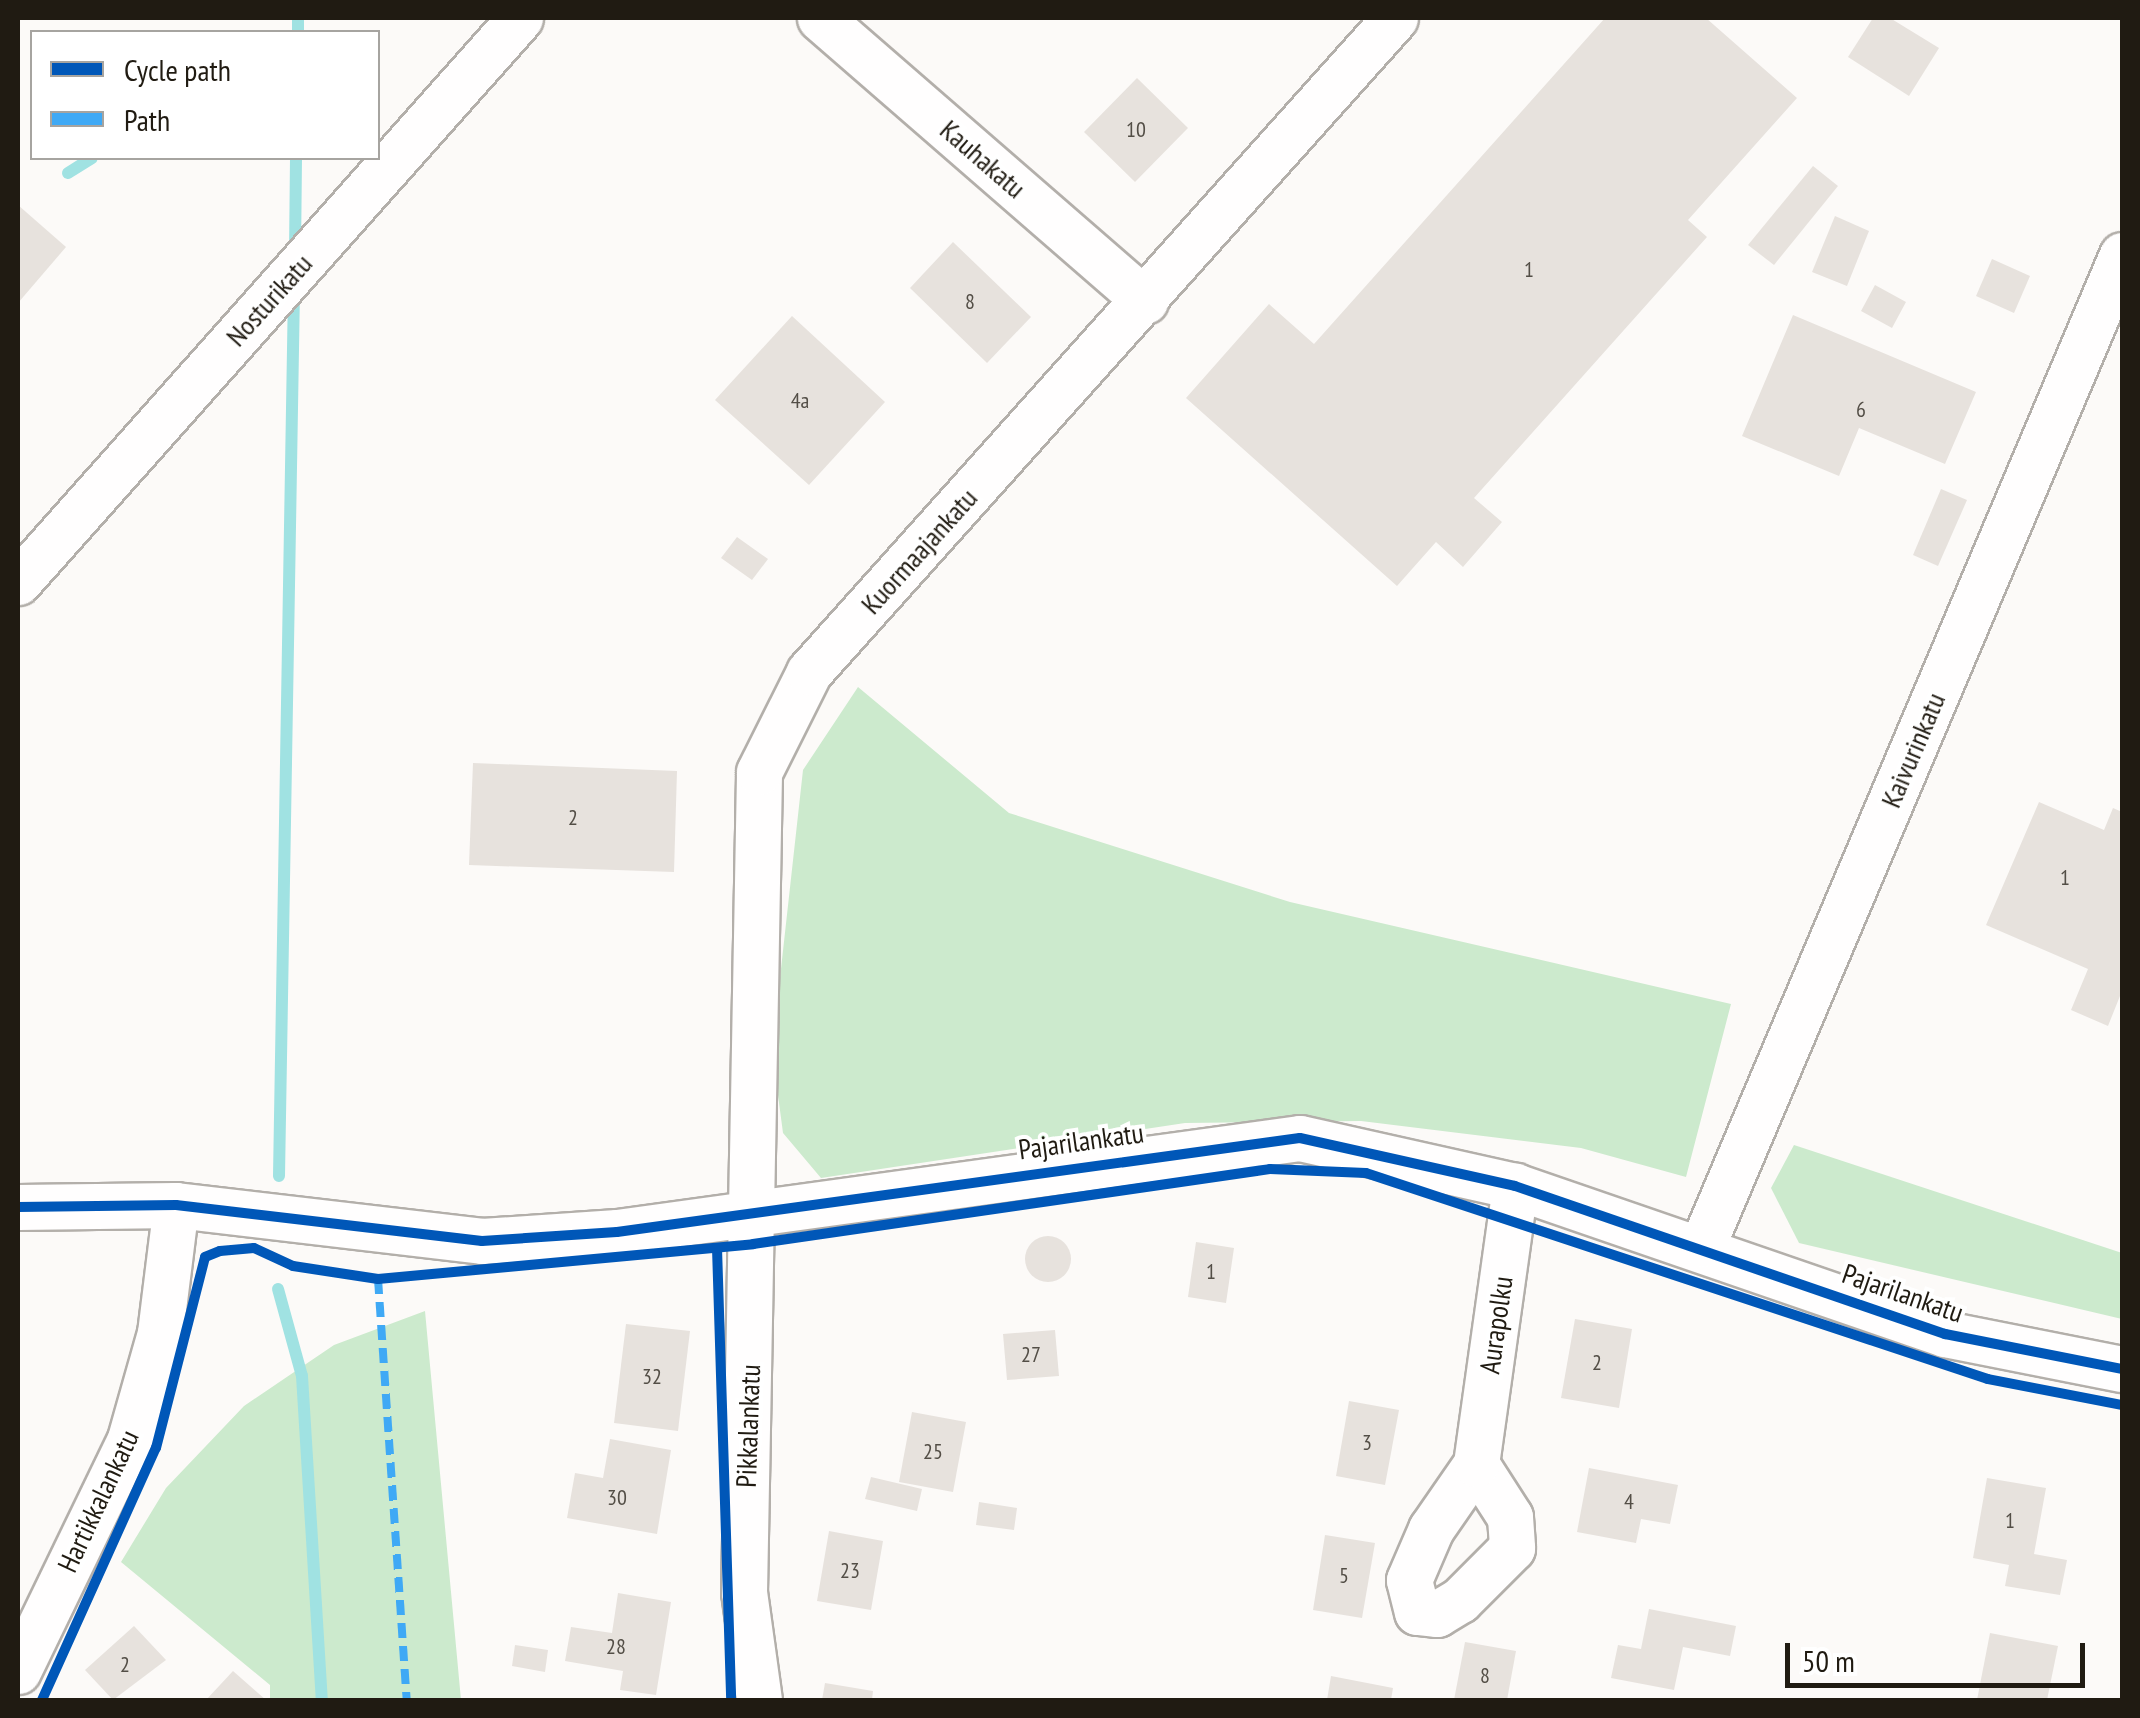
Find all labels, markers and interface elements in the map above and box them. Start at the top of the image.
legend [30,30,380,160]
text: Cycle path [124,50,231,89]
text: Path [124,100,170,139]
street label: Kauhakatu [933,113,1033,205]
house number: 10 [1126,117,1146,143]
street label: Nosturikatu [219,247,319,353]
house number: 1 [1524,257,1534,283]
house number: 8 [965,289,975,315]
house number: 4a [791,388,809,414]
house number: 6 [1856,397,1866,423]
street label: Kuormaajankatu [854,481,984,621]
street label: Kaivurinkatu [1874,688,1952,812]
house number: 2 [568,805,578,831]
house number: 1 [2060,865,2070,891]
street label: Pajarilankatu [1016,1116,1146,1166]
street label: Pajarilankatu [1838,1257,1968,1329]
house number: 1 [1206,1259,1216,1285]
street label: Aurapolku [1473,1274,1519,1376]
house number: 27 [1021,1342,1041,1368]
house number: 2 [1592,1350,1602,1376]
house number: 32 [642,1364,662,1390]
street label: Pikkalankatu [729,1364,767,1488]
street label: Hartikkalankatu [50,1424,146,1578]
house number: 3 [1362,1430,1372,1456]
house number: 25 [923,1439,943,1465]
house number: 30 [607,1485,627,1511]
house number: 4 [1624,1489,1634,1515]
house number: 1 [2005,1508,2015,1534]
house number: 23 [840,1558,860,1584]
house number: 5 [1339,1563,1349,1589]
scale bar [1790,1623,2090,1685]
house number: 28 [606,1634,626,1660]
text: 50 m [1802,1641,1855,1680]
house number: 2 [120,1652,130,1678]
house number: 8 [1480,1663,1490,1689]

